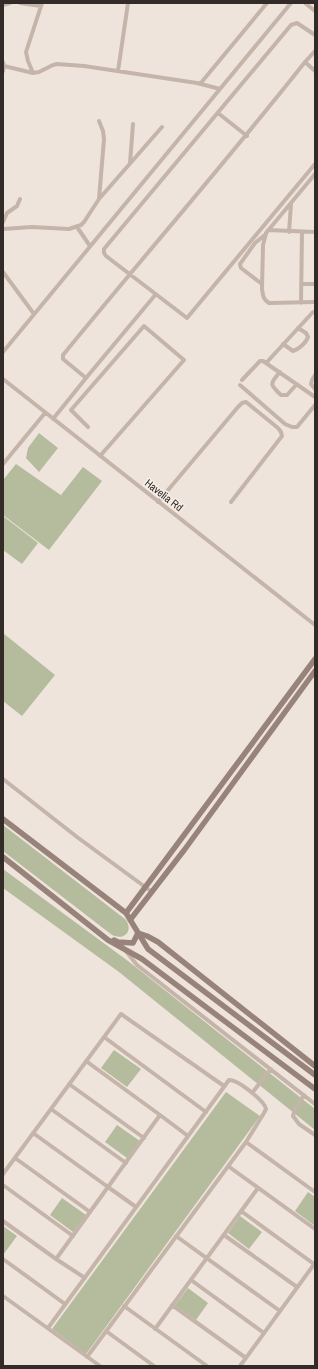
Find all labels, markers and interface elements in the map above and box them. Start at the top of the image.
street label: Havelia Rd [142,476,186,514]

